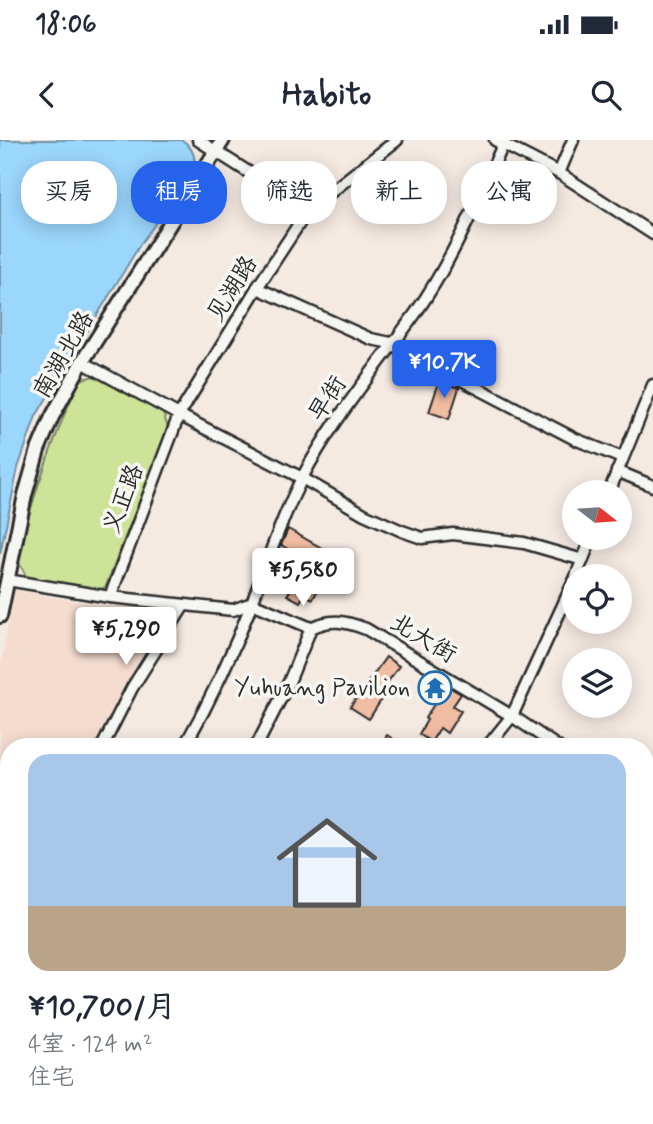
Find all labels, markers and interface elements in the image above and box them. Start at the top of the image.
text: 18:06 [35,8,97,42]
text: Habito [282,74,371,116]
icon: back [28,76,66,114]
icon: search [587,76,625,114]
chip: 买房 [21,161,117,224]
chip: 租房 [131,161,227,224]
chip: 筛选 [241,161,337,224]
chip: 新上 [351,161,447,224]
chip: 公寓 [461,161,557,224]
street label: 见湖路 [201,250,265,328]
street label: 南湖北路 [27,306,101,404]
pin: ¥10.7K [387,341,501,400]
text: ¥10.7K [408,348,480,378]
street label: 早街 [302,370,354,428]
street label: 义正路 [97,460,151,538]
north arrow [562,480,632,550]
map controls [562,480,632,718]
pin: ¥5,580 [246,548,360,608]
text: ¥5,580 [268,556,338,586]
button: locate [562,564,632,634]
street label: 北大街 [384,607,462,671]
pin: ¥5,290 [69,608,183,667]
text: ¥5,290 [91,615,161,645]
button: layers [562,648,632,718]
temple icon: Yuhuang Pavilion [416,669,454,707]
place label: Yuhuang Pavilion [234,673,410,704]
icon: home [264,800,390,926]
text: ¥10,700/月 [28,988,176,1027]
text: 4室 · 124 m² [28,1030,153,1060]
text: 住宅 [28,1063,74,1093]

